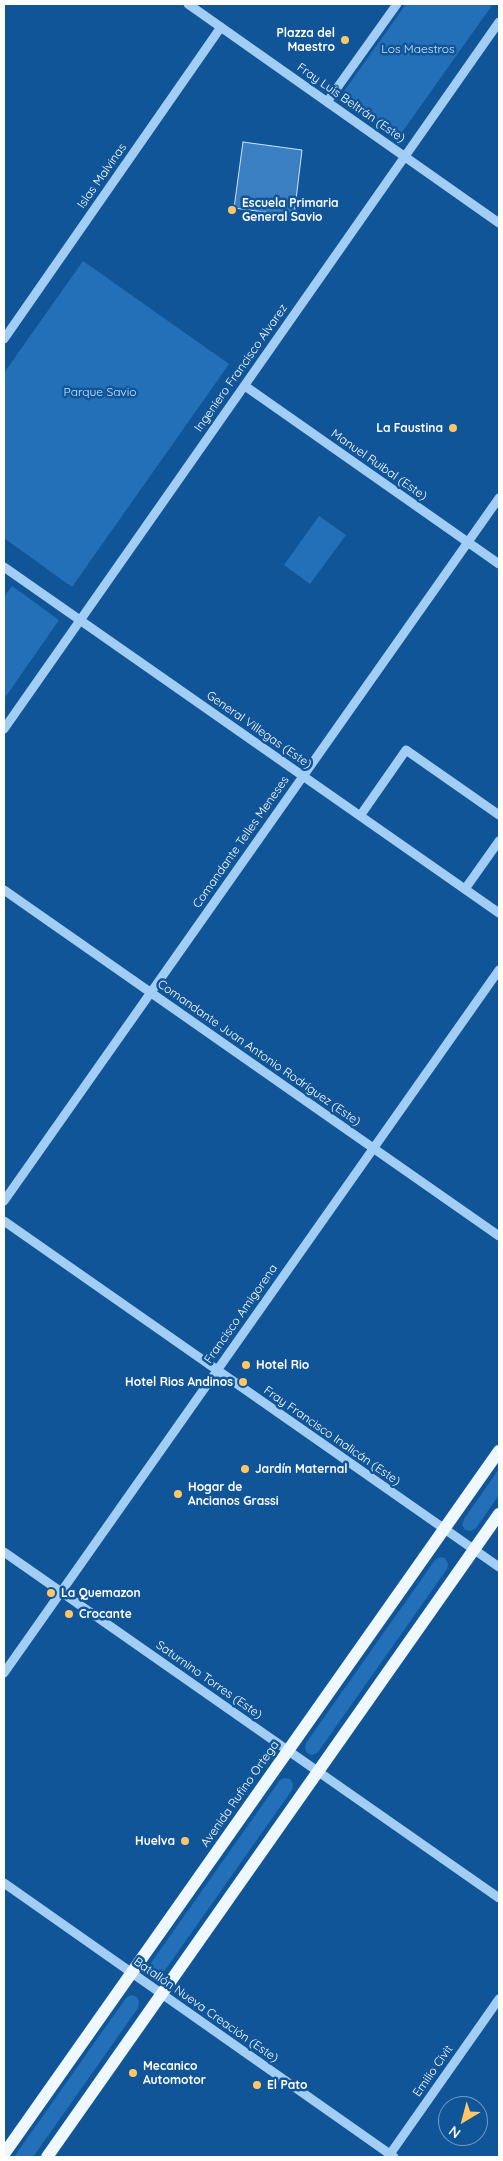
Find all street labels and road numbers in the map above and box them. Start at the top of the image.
street label: Fray Luis Beltrán (Este) [294,60,408,146]
street label: Islas Malvinas [74,141,130,211]
street label: Ingeniero Francisco Alvarez [191,301,291,435]
street label: Manuel Ruibal (Este) [328,426,430,504]
street label: General Villegas (Este) [204,688,314,772]
street label: Comandante Telles Meneses [190,773,292,911]
street label: Comandante Juan Antonio Rodríguez (Este) [155,977,363,1129]
street label: Francisco Amigorena [201,1262,281,1366]
street label: Fray Francisco Inalicán (Este) [261,1383,403,1489]
street label: Saturnino Torres (Este) [153,1638,265,1722]
street label: Avenida Rufino Ortega [198,1738,282,1850]
street label: Batallón Nueva Creación (Este) [131,1954,281,2066]
street label: Emilio Civit [410,2042,456,2100]

